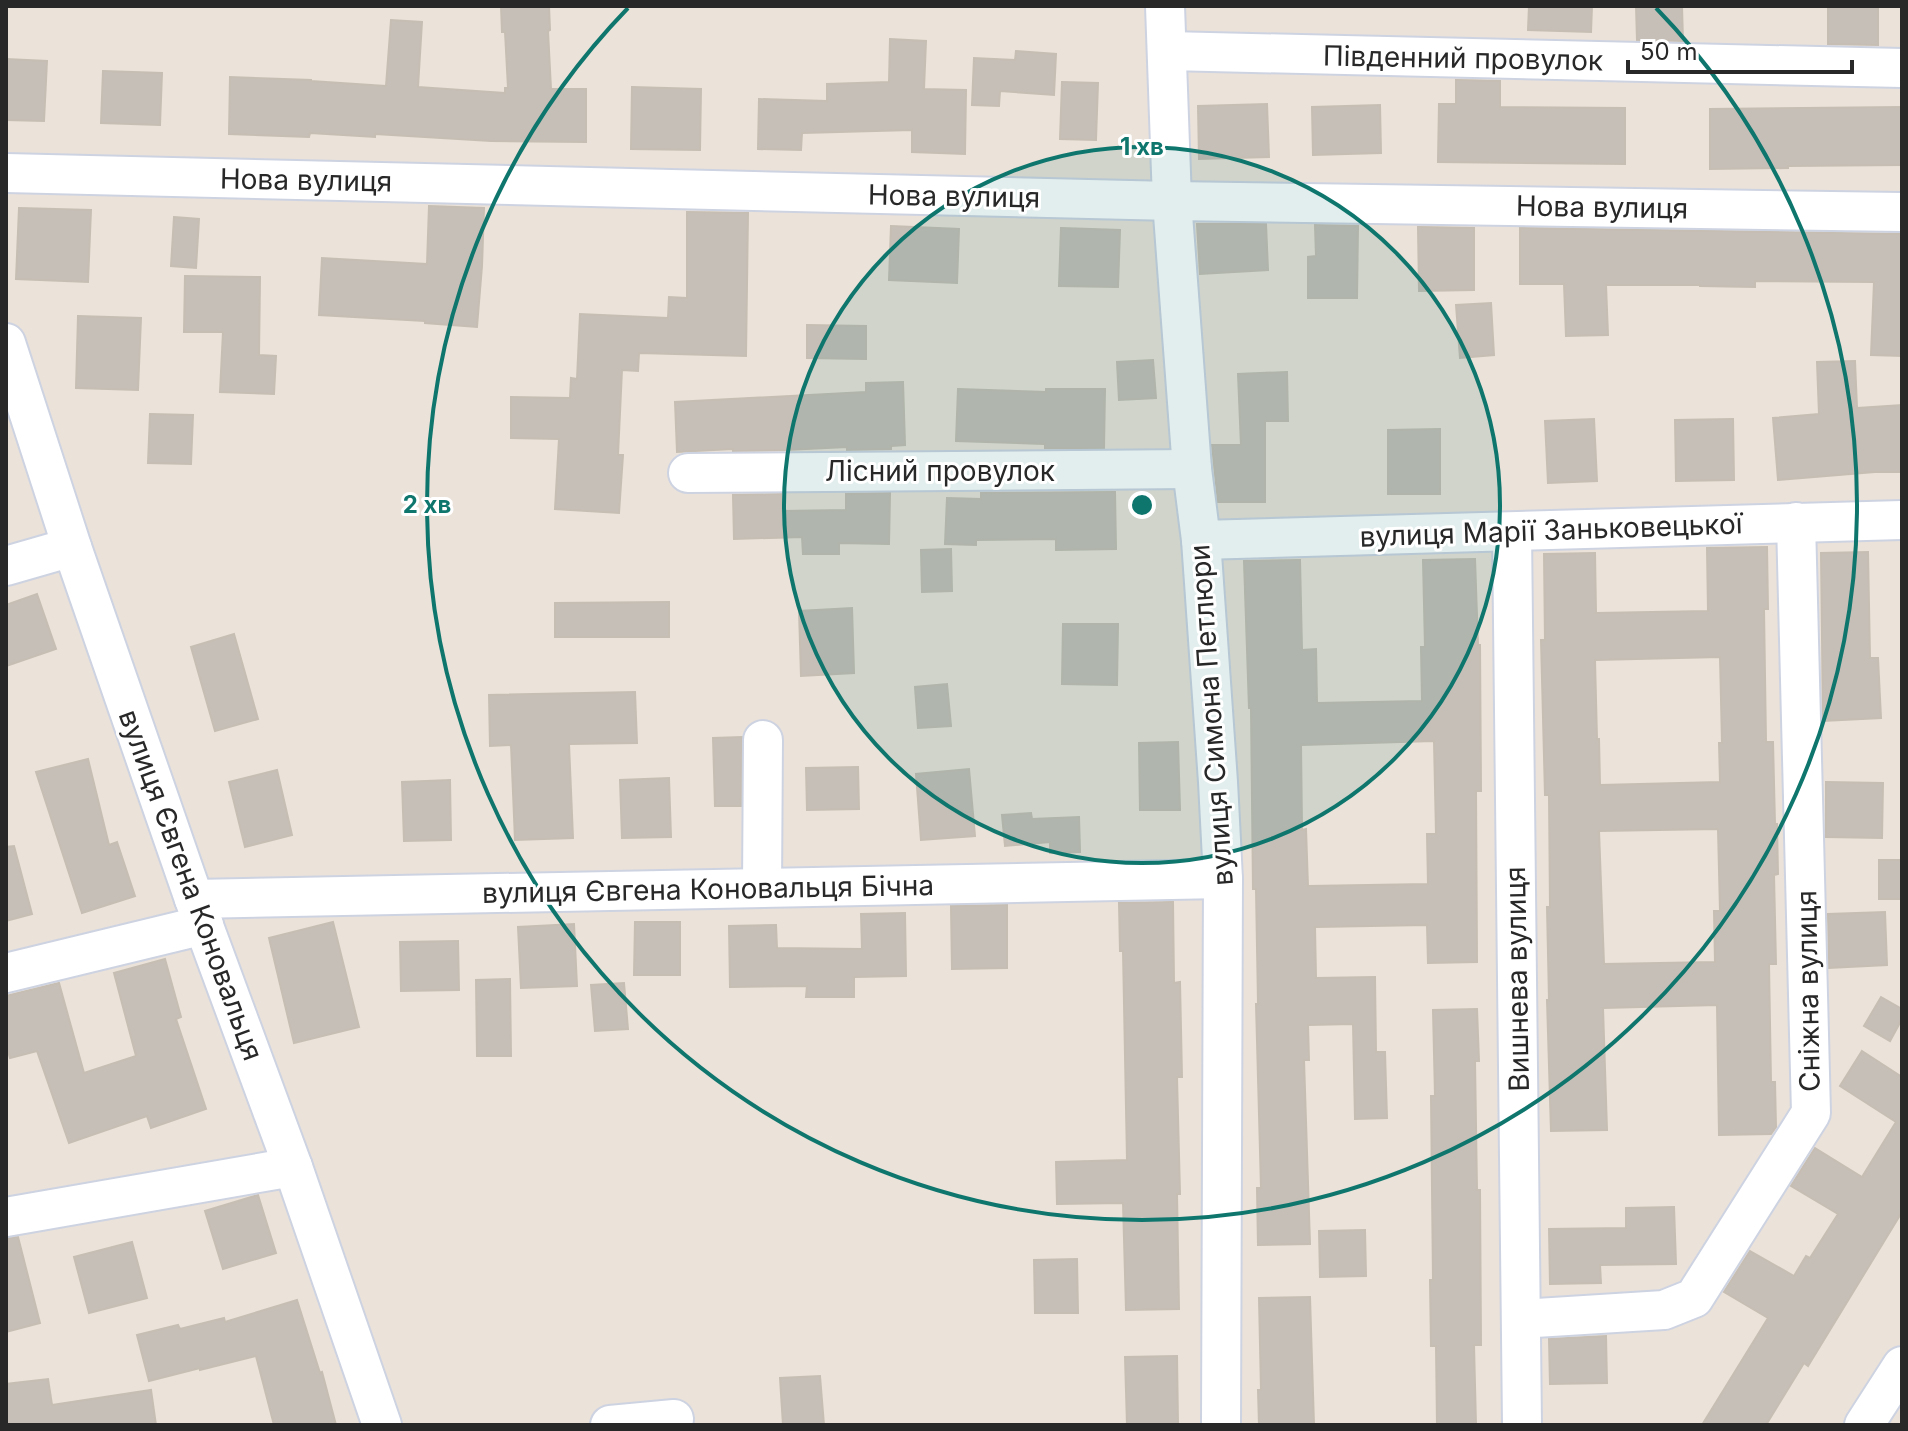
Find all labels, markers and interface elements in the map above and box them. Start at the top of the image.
scale bar [1628,24,1852,74]
text: 50 m [1640,37,1698,66]
street label: Південний провулок [1323,39,1603,77]
text: 1 хв [1120,132,1164,161]
street label: Нова вулиця [220,161,392,199]
street label: Нова вулиця [868,177,1040,215]
street label: Нова вулиця [1516,188,1688,226]
street label: Лісний провулок [825,454,1055,488]
text: 2 хв [403,490,451,519]
centre of rings [1128,491,1156,519]
street label: вулиця Марії Заньковецької [1359,506,1744,554]
street label: вулиця Симона Петлюри [1182,543,1240,887]
street label: вулиця Євгена Коновальця [112,705,270,1065]
street label: Вишнева вулиця [1498,866,1536,1092]
street label: вулиця Євгена Коновальця Бічна [482,868,934,910]
street label: Сніжна вулиця [1789,890,1827,1092]

